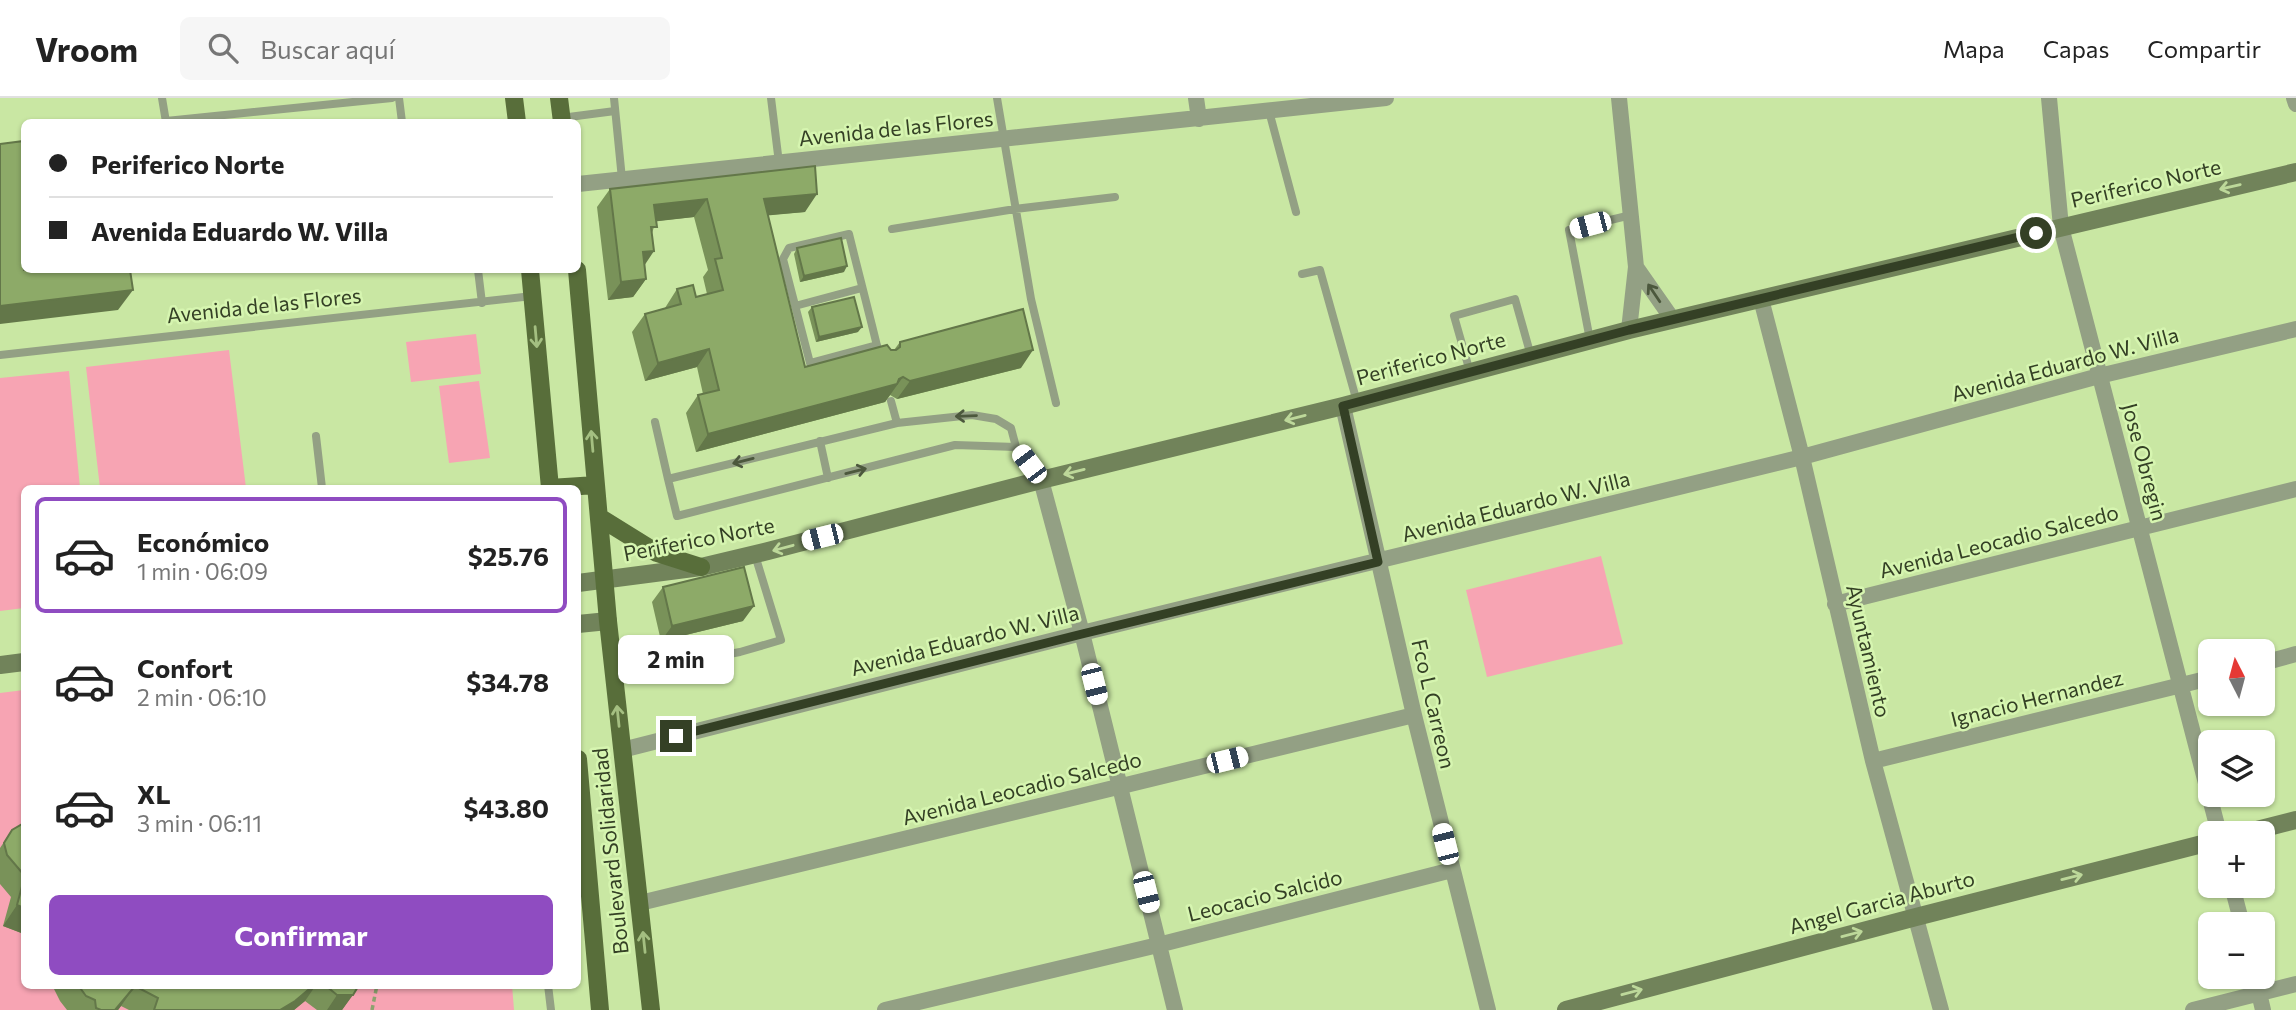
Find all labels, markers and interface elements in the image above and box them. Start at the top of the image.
search box [180,17,670,80]
text: Vroom [35,28,138,69]
icon: search [204,29,242,67]
text: Buscar aquí [260,33,395,64]
text: Mapa [1943,34,2005,63]
text: Capas [2043,34,2109,63]
text: Compartir [2147,34,2261,63]
street label: Avenida de las Flores [797,105,994,150]
text: Periferico Norte [91,148,284,179]
street label: Periferico Norte [2068,153,2223,212]
one-way arrow [2219,181,2241,194]
car [1567,209,1614,241]
text: Avenida Eduardo W. Villa [91,215,388,246]
route start [2020,217,2052,249]
street label: Avenida de las Flores [165,282,362,327]
one-way arrow [1647,284,1661,303]
street label: Avenida Eduardo W. Villa [1948,321,2181,406]
one-way arrow [530,326,543,348]
street label: Periferico Norte [1353,326,1508,390]
street label: Jose Obregin [2118,400,2173,523]
one-way arrow [955,410,978,423]
one-way arrow [1284,412,1307,425]
one-way arrow [585,430,598,453]
car [1008,441,1051,487]
one-way arrow [732,454,755,468]
one-way arrow [844,464,867,477]
street label: Avenida Eduardo W. Villa [1399,465,1632,546]
one-way arrow [1063,466,1086,479]
street label: Avenida Leocadio Salcedo [1876,499,2121,582]
street label: Periferico Norte [621,512,776,565]
car [800,522,845,552]
icon: car [53,524,116,587]
text: Económico [137,526,269,557]
text: $25.76 [468,540,549,571]
one-way arrow [772,542,794,555]
text: 1 min · 06:09 [137,557,268,585]
street label: Ayuntamiento [1842,582,1897,720]
street label: Avenida Eduardo W. Villa [848,599,1081,680]
callout: 2 min [618,634,734,684]
street label: Fco L Carreon [1407,637,1461,771]
north arrow [2198,639,2275,716]
map controls [2198,639,2275,989]
text: 2 min [647,645,705,673]
icon: car [53,650,116,713]
text: Confort [137,652,233,683]
car [1079,661,1110,707]
street label: Ignacio Hernandez [1948,664,2125,731]
text: $34.78 [466,666,549,697]
text: 2 min · 06:10 [137,683,267,711]
one-way arrow [612,705,625,728]
route end [660,720,692,752]
button: layers [2198,730,2275,807]
car [1205,745,1250,775]
street label: Avenida Leocadio Salcedo [899,746,1144,829]
street label: Boulevard Solidaridad [586,747,633,956]
icon: car [53,776,116,839]
text: XL [137,778,171,809]
text: $43.80 [463,792,549,823]
text: 3 min · 06:11 [137,809,262,837]
car [1430,821,1461,867]
button: + [2198,821,2275,898]
street label: Leocacio Salcido [1185,863,1345,926]
street label: Angel Garcia Aburto [1786,865,1977,938]
car [1131,869,1162,915]
one-way arrow [2060,870,2083,883]
button: Confirmar [49,895,553,975]
button: − [2198,912,2275,989]
one-way arrow [1840,927,1862,940]
one-way arrow [637,931,650,954]
one-way arrow [1621,985,1643,998]

